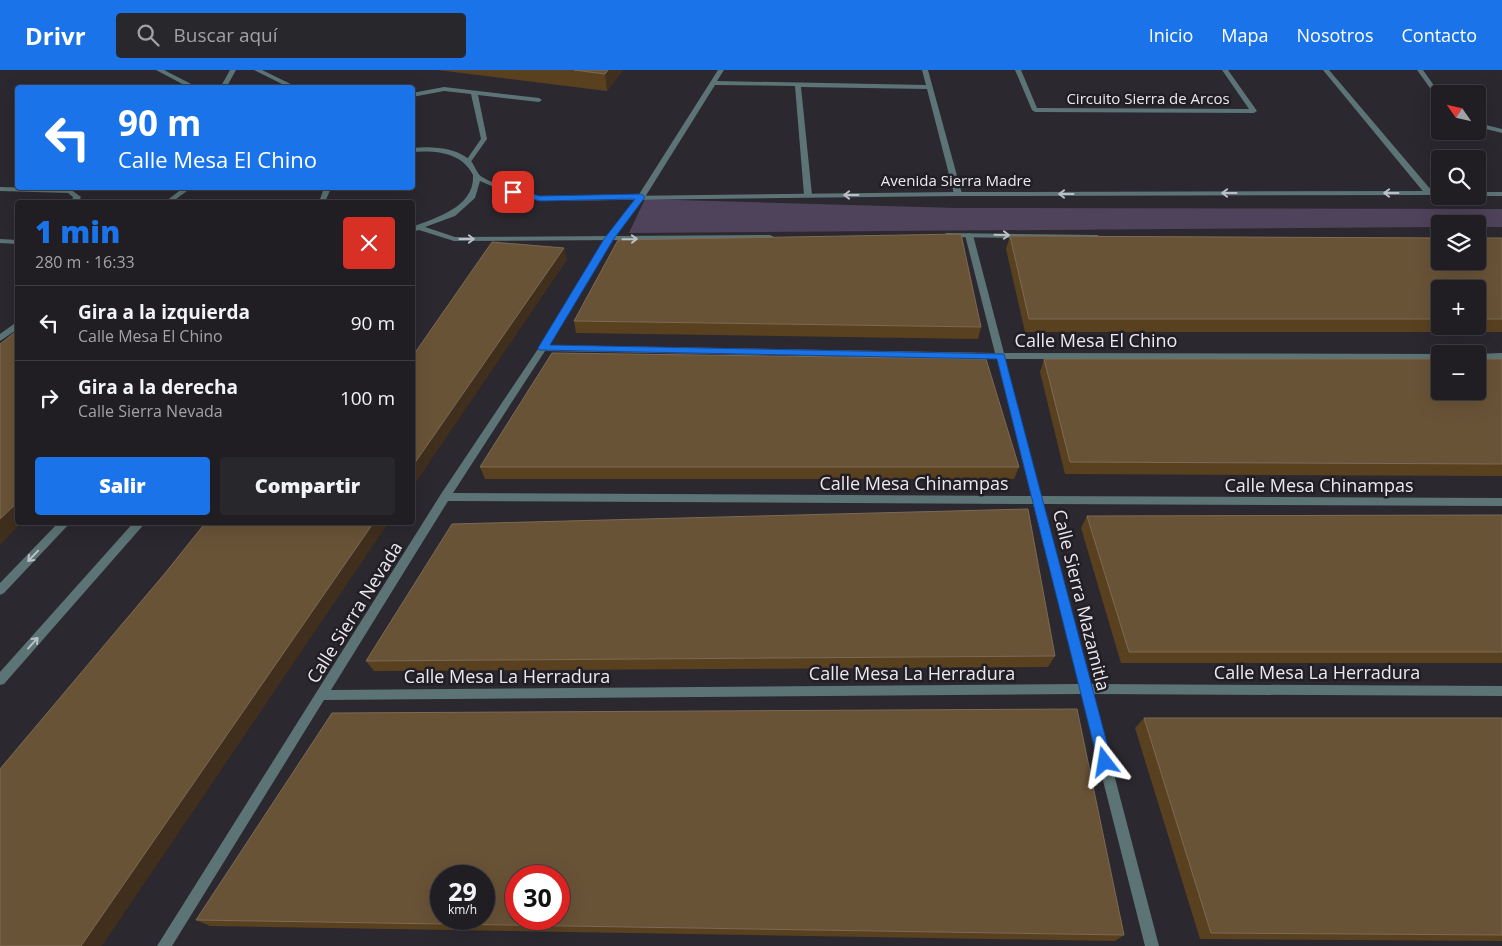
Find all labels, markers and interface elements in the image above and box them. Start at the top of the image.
search box [116,13,466,58]
text: Drivr [25,19,86,52]
icon: search [134,21,162,49]
text: Buscar aquí [174,22,278,48]
text: Inicio [1149,23,1193,47]
text: Mapa [1221,23,1269,47]
text: Nosotros [1297,23,1374,47]
text: Contacto [1402,23,1477,47]
north arrow [1431,85,1486,140]
map controls [1431,85,1486,400]
street label: Circuito Sierra de Arcos [1066,88,1230,108]
text: 90 m [118,99,201,146]
icon: left [35,105,100,170]
text: Calle Mesa El Chino [118,144,317,174]
button: search [1431,150,1486,205]
street label: Avenida Sierra Madre [881,170,1031,190]
pin [492,171,534,213]
icon: arrive [499,178,527,206]
one-way arrow [1221,188,1238,198]
one-way arrow [1384,188,1400,198]
one-way arrow [1059,189,1075,199]
one-way arrow [844,190,860,200]
text: 1 min [35,211,120,252]
button: layers [1431,215,1486,270]
button: close [343,217,395,269]
one-way arrow [994,230,1010,240]
one-way arrow [458,234,475,244]
one-way arrow [621,234,637,244]
text: 280 m · 16:33 [35,251,135,273]
button: + [1431,280,1486,335]
text: Gira a la izquierda [78,299,250,325]
icon: left [35,309,63,337]
text: 90 m [351,310,395,336]
text: Calle Mesa El Chino [78,325,223,347]
street label: Calle Mesa El Chino [1015,328,1177,352]
button: − [1431,345,1486,400]
text: Gira a la derecha [78,374,238,400]
icon: right [35,384,63,412]
text: 100 m [340,385,395,411]
text: Calle Sierra Nevada [78,400,223,422]
button: Salir [35,457,210,515]
button: Compartir [220,457,395,515]
street label: Calle Mesa Chinampas [820,471,1008,495]
street label: Calle Mesa Chinampas [1225,473,1413,497]
street label: Calle Sierra Mazamitla [1048,507,1116,693]
street label: Calle Sierra Nevada [301,537,407,687]
one-way arrow [27,550,39,563]
one-way arrow [27,637,38,650]
street label: Calle Mesa La Herradura [1214,660,1420,684]
street label: Calle Mesa La Herradura [809,661,1015,685]
street label: Calle Mesa La Herradura [404,664,610,688]
position arrow [1078,735,1130,787]
speed limit sign: 30 [505,865,570,930]
text: 29 [448,874,477,908]
text: km/h [448,901,477,918]

